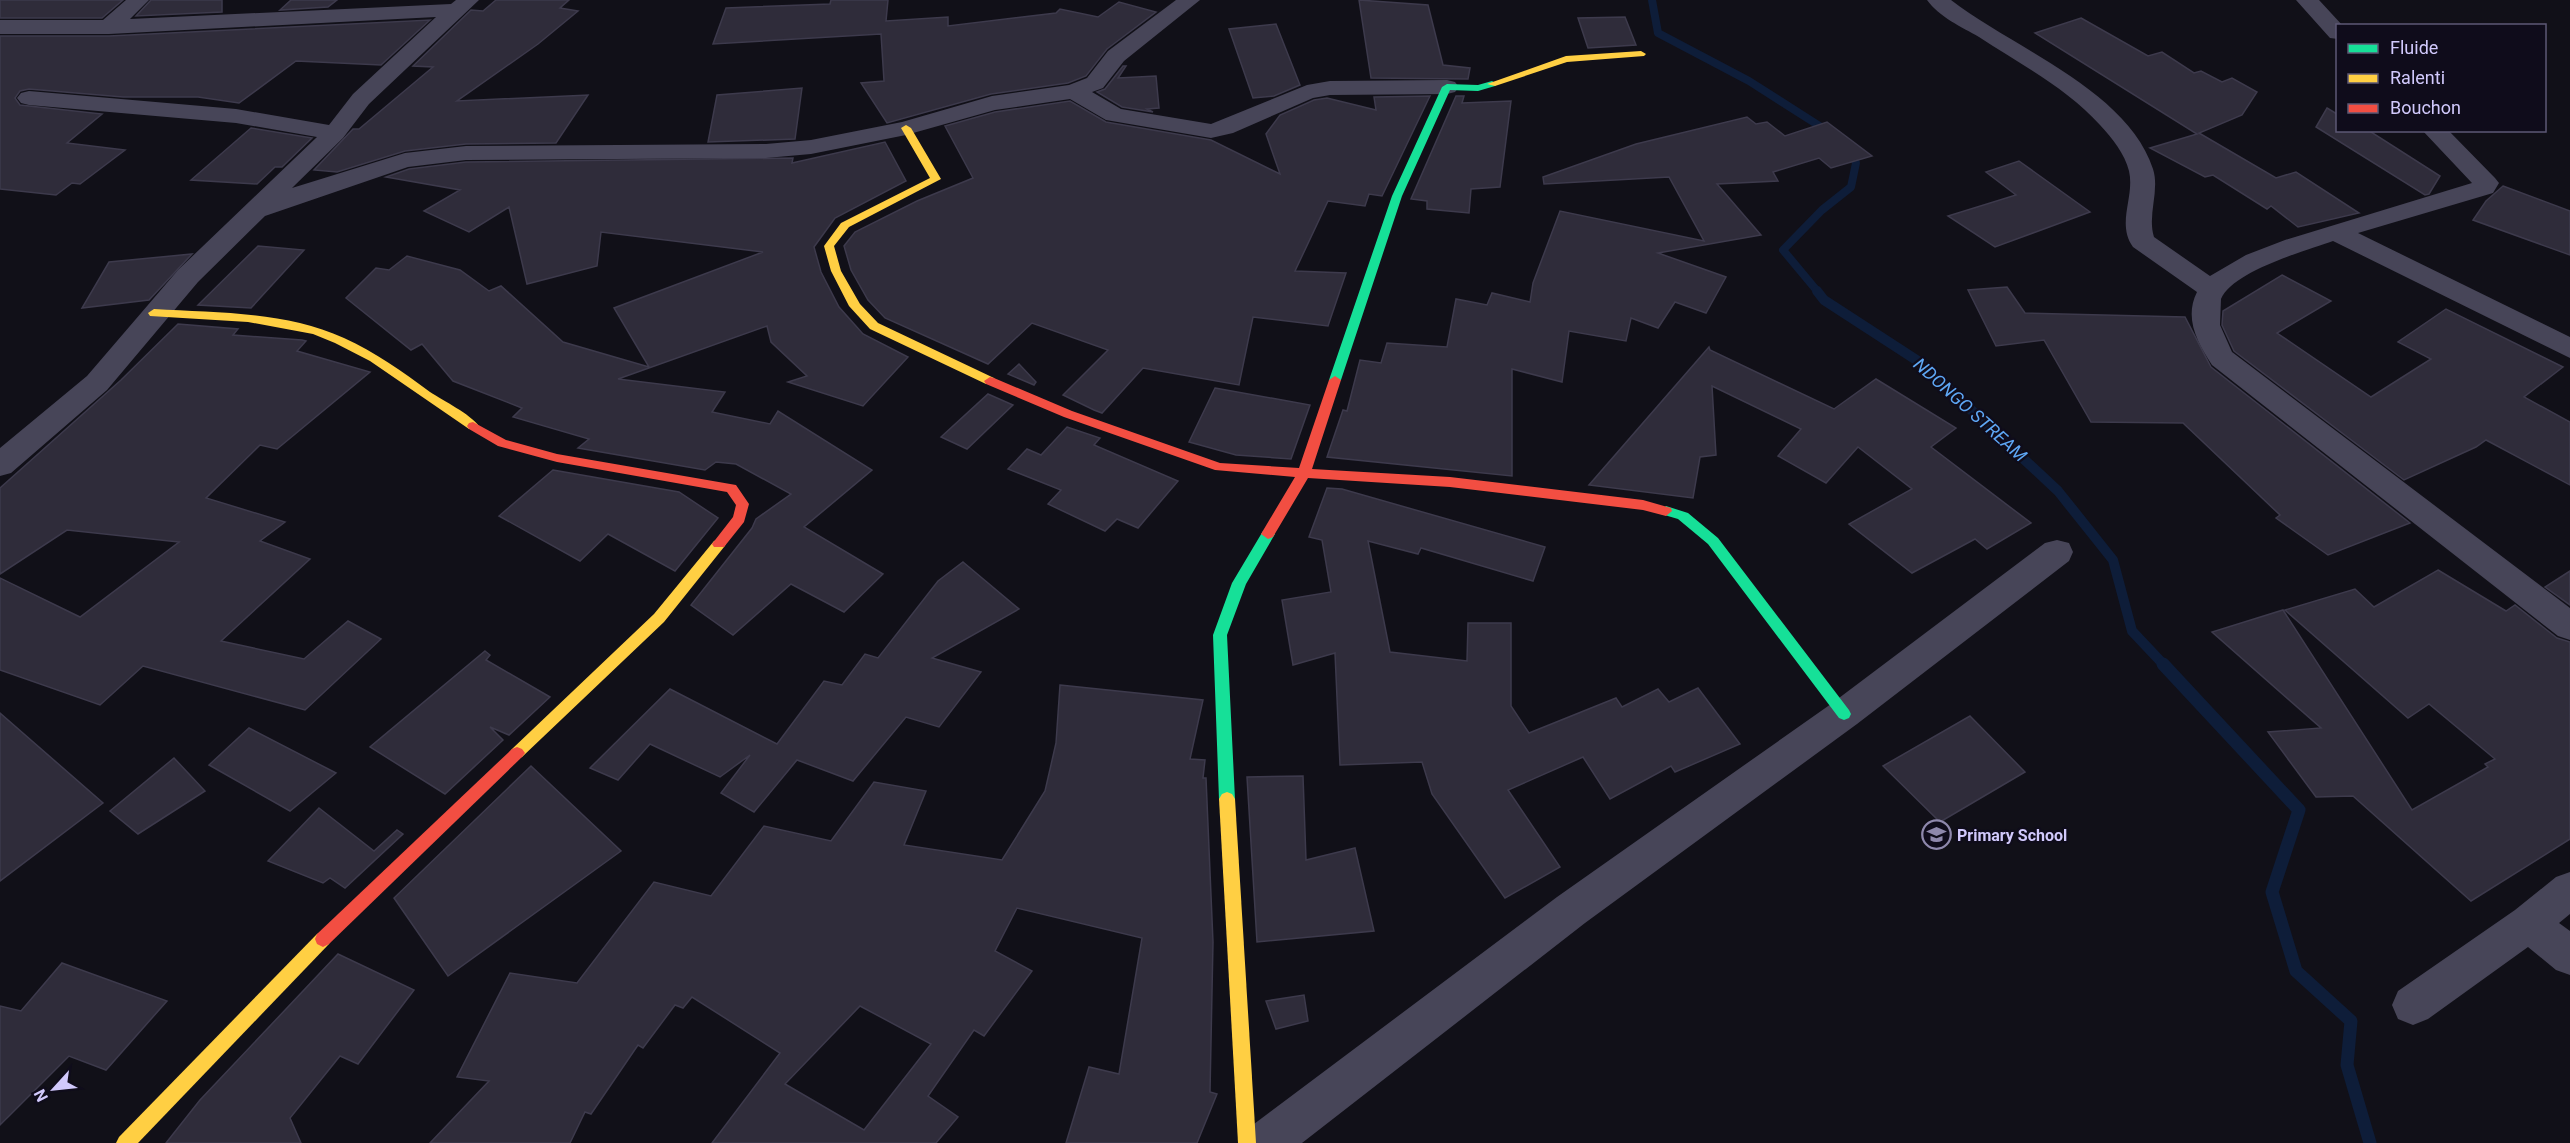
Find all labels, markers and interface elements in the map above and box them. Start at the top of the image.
legend [2336,24,2546,132]
text: Fluide [2390,37,2438,58]
text: Ralenti [2390,67,2445,88]
text: Bouchon [2390,97,2461,118]
water label: NDONGO STREAM [1910,353,2032,466]
school or university icon: Primary School [1920,819,1952,851]
place label: Primary School [1957,826,2067,845]
north arrow [24,1059,84,1119]
text: N [30,1086,52,1105]

